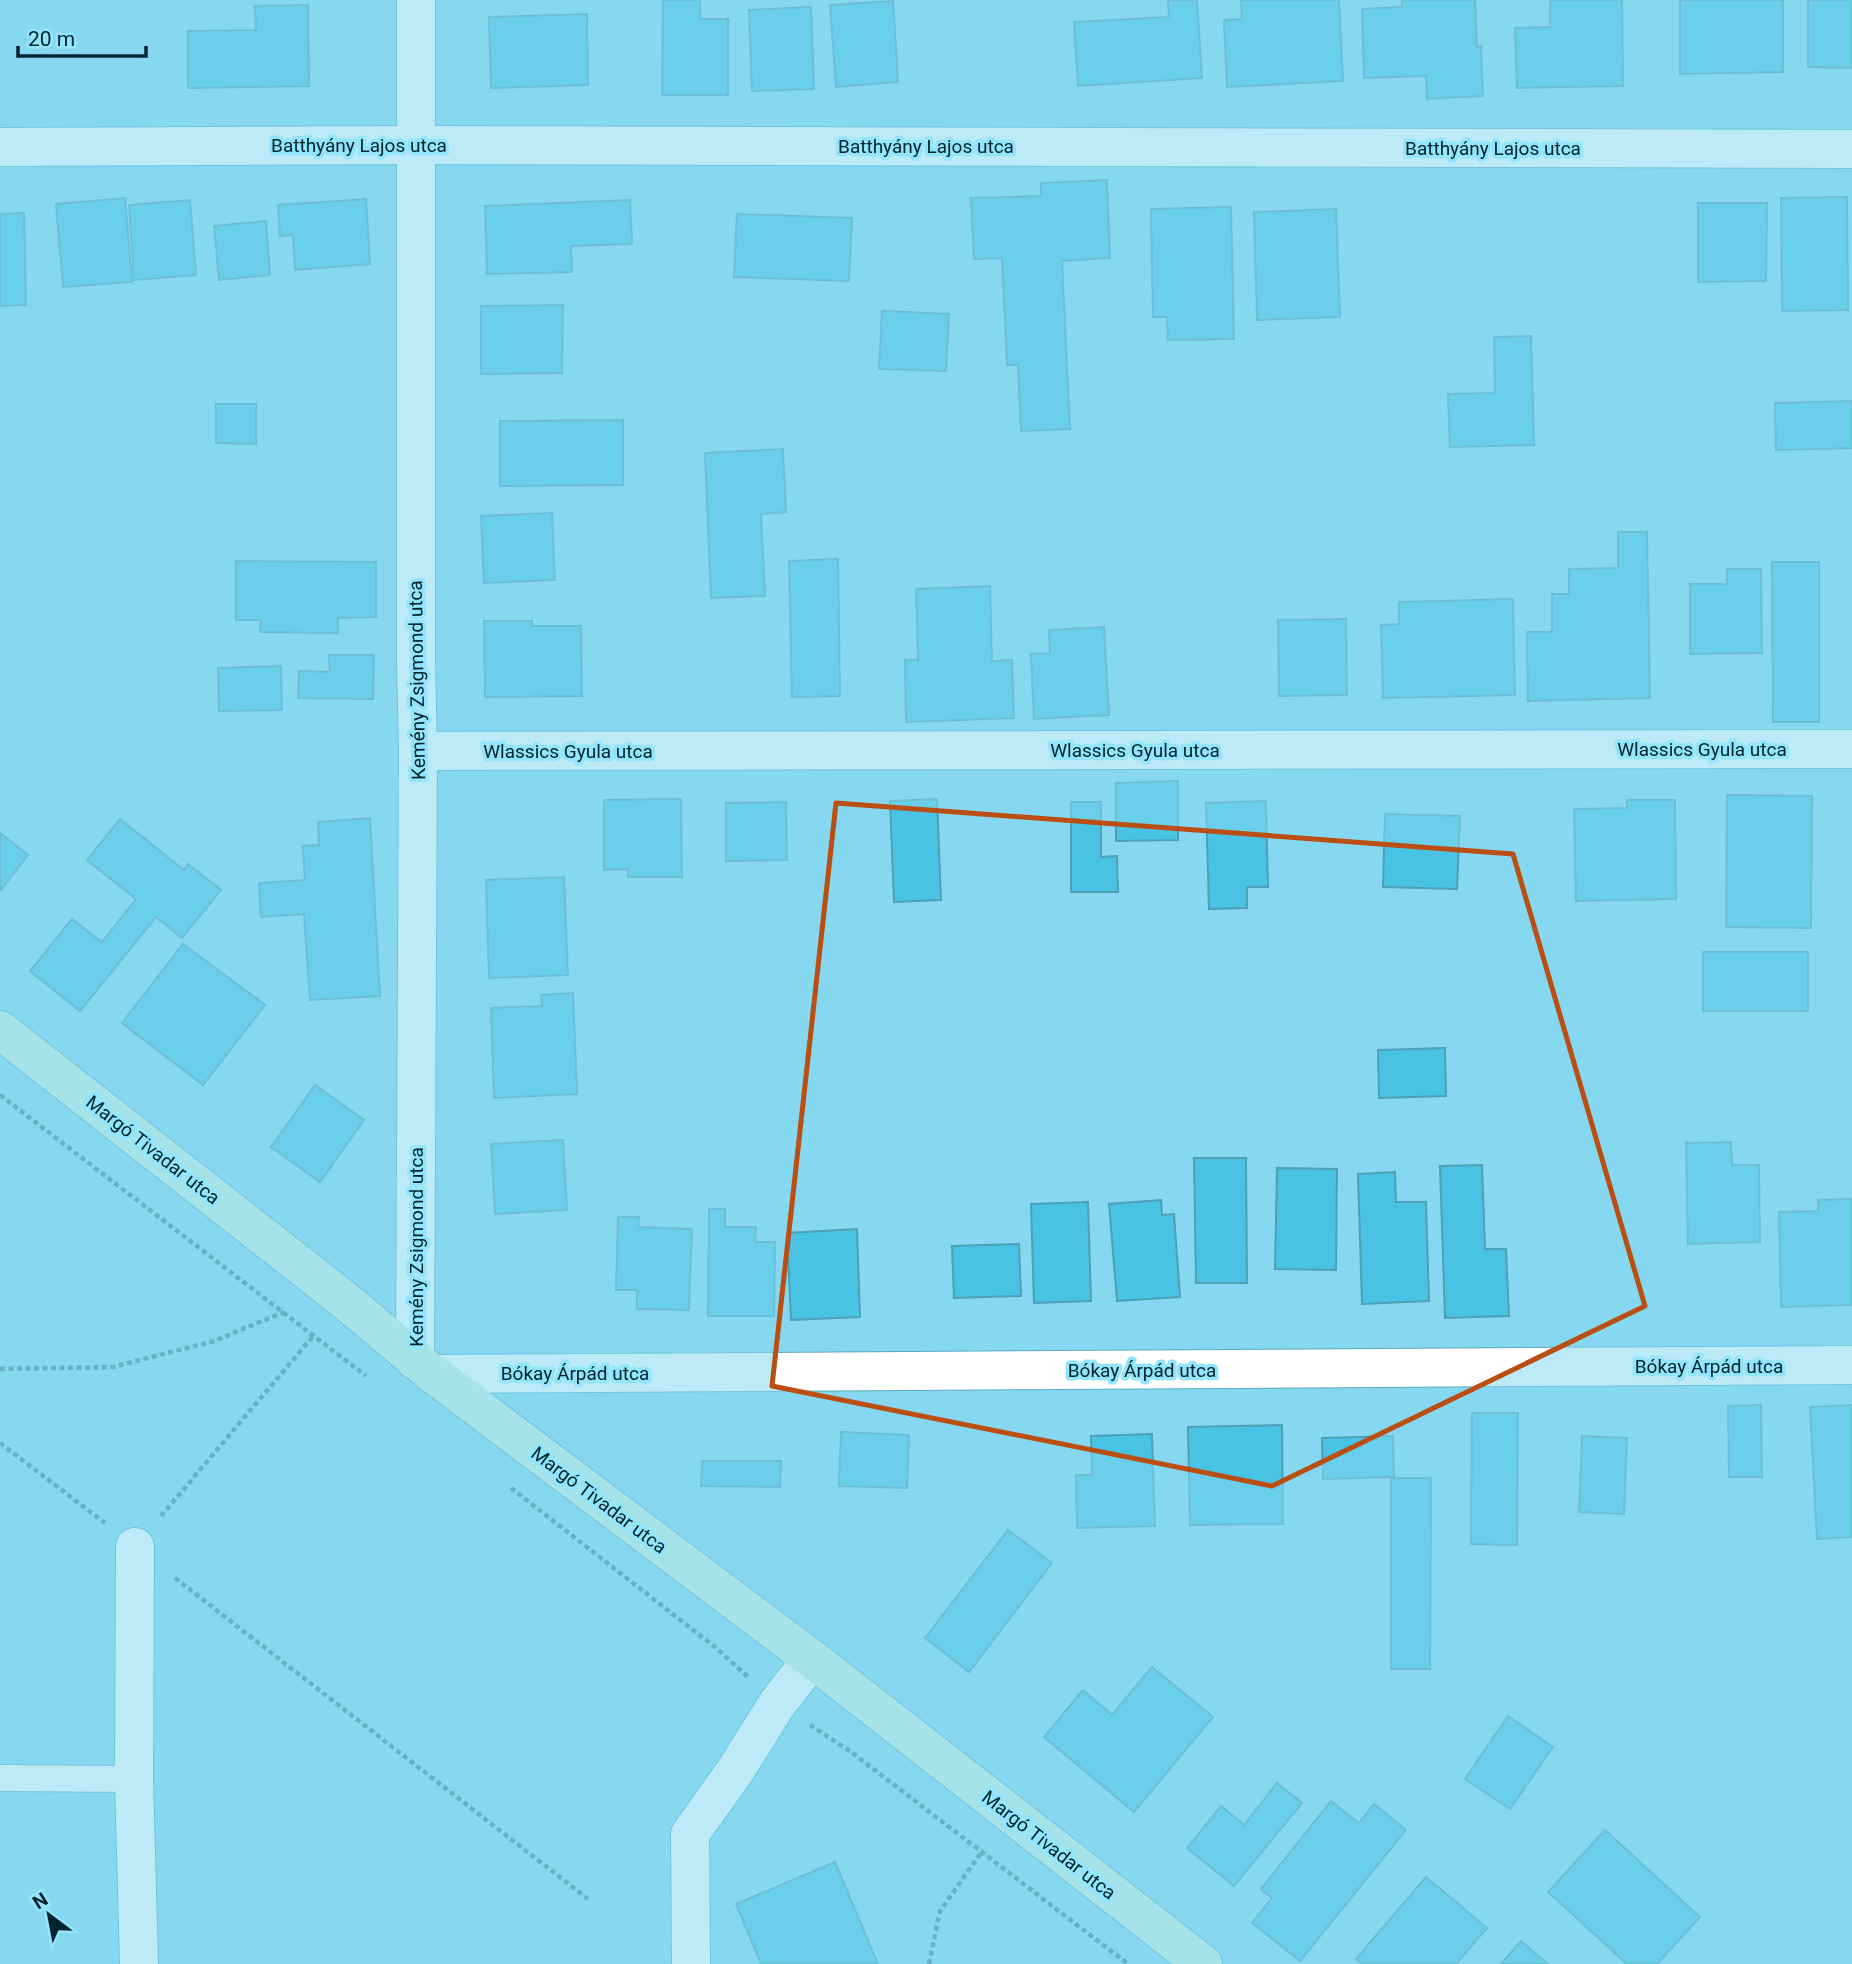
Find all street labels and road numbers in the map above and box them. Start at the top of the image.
street label: Batthyány Lajos utca [271,134,447,157]
street label: Batthyány Lajos utca [838,135,1014,158]
street label: Batthyány Lajos utca [1405,137,1581,160]
street label: Kemény Zsigmond utca [404,580,430,780]
street label: Wlassics Gyula utca [1617,738,1787,761]
street label: Wlassics Gyula utca [1050,739,1220,762]
street label: Wlassics Gyula utca [483,740,653,763]
street label: Margó Tivadar utca [81,1091,225,1209]
street label: Kemény Zsigmond utca [405,1147,428,1347]
street label: Bókay Árpád utca [1635,1355,1783,1378]
street label: Bókay Árpád utca [1068,1359,1216,1382]
street label: Bókay Árpád utca [501,1362,649,1385]
street label: Margó Tivadar utca [527,1442,671,1558]
street label: Margó Tivadar utca [977,1786,1121,1904]

